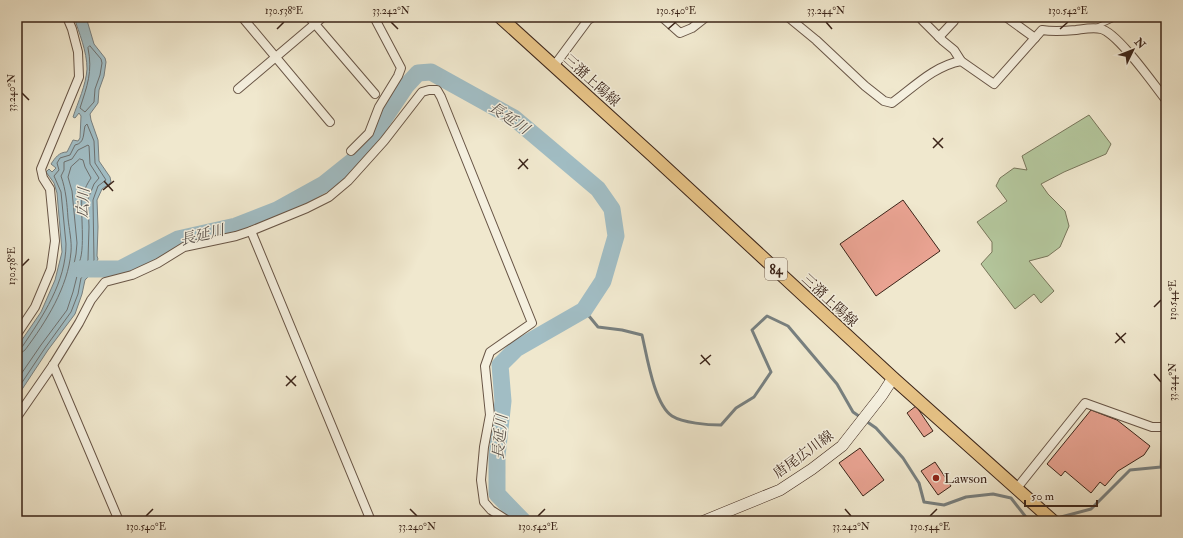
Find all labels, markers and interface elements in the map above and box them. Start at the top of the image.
text: 130.538°E [265,5,303,17]
text: 33.242°N [372,5,410,17]
text: 130.540°E [656,5,696,17]
text: 33.244°N [807,5,845,17]
text: 130.542°E [1048,5,1088,17]
north arrow [1113,30,1153,70]
text: N [1131,35,1149,52]
street label: 三潴上陽線 [560,51,623,110]
text: 33.240°N [6,74,18,112]
water label: 長延川 [485,98,534,140]
water label: 広川 [73,185,94,219]
water label: 長延川 [178,220,228,250]
text: 130.538°E [6,247,18,285]
road number: 84 [765,258,787,280]
street label: 三潴上陽線 [798,270,861,330]
text: 130.544°E [1167,280,1179,320]
text: 33.244°N [1167,363,1179,401]
water label: 長延川 [489,412,512,460]
street label: 唐尾広川線 [770,427,837,482]
place label: Lawson [944,470,987,487]
marker: Lawson [931,473,941,483]
scale bar [1025,482,1097,508]
text: 50 m [1031,489,1055,504]
text: 130.540°E [126,521,166,533]
text: 33.240°N [398,521,436,533]
text: 130.542°E [518,521,558,533]
text: 33.242°N [832,521,870,533]
text: 130.544°E [910,521,950,533]

